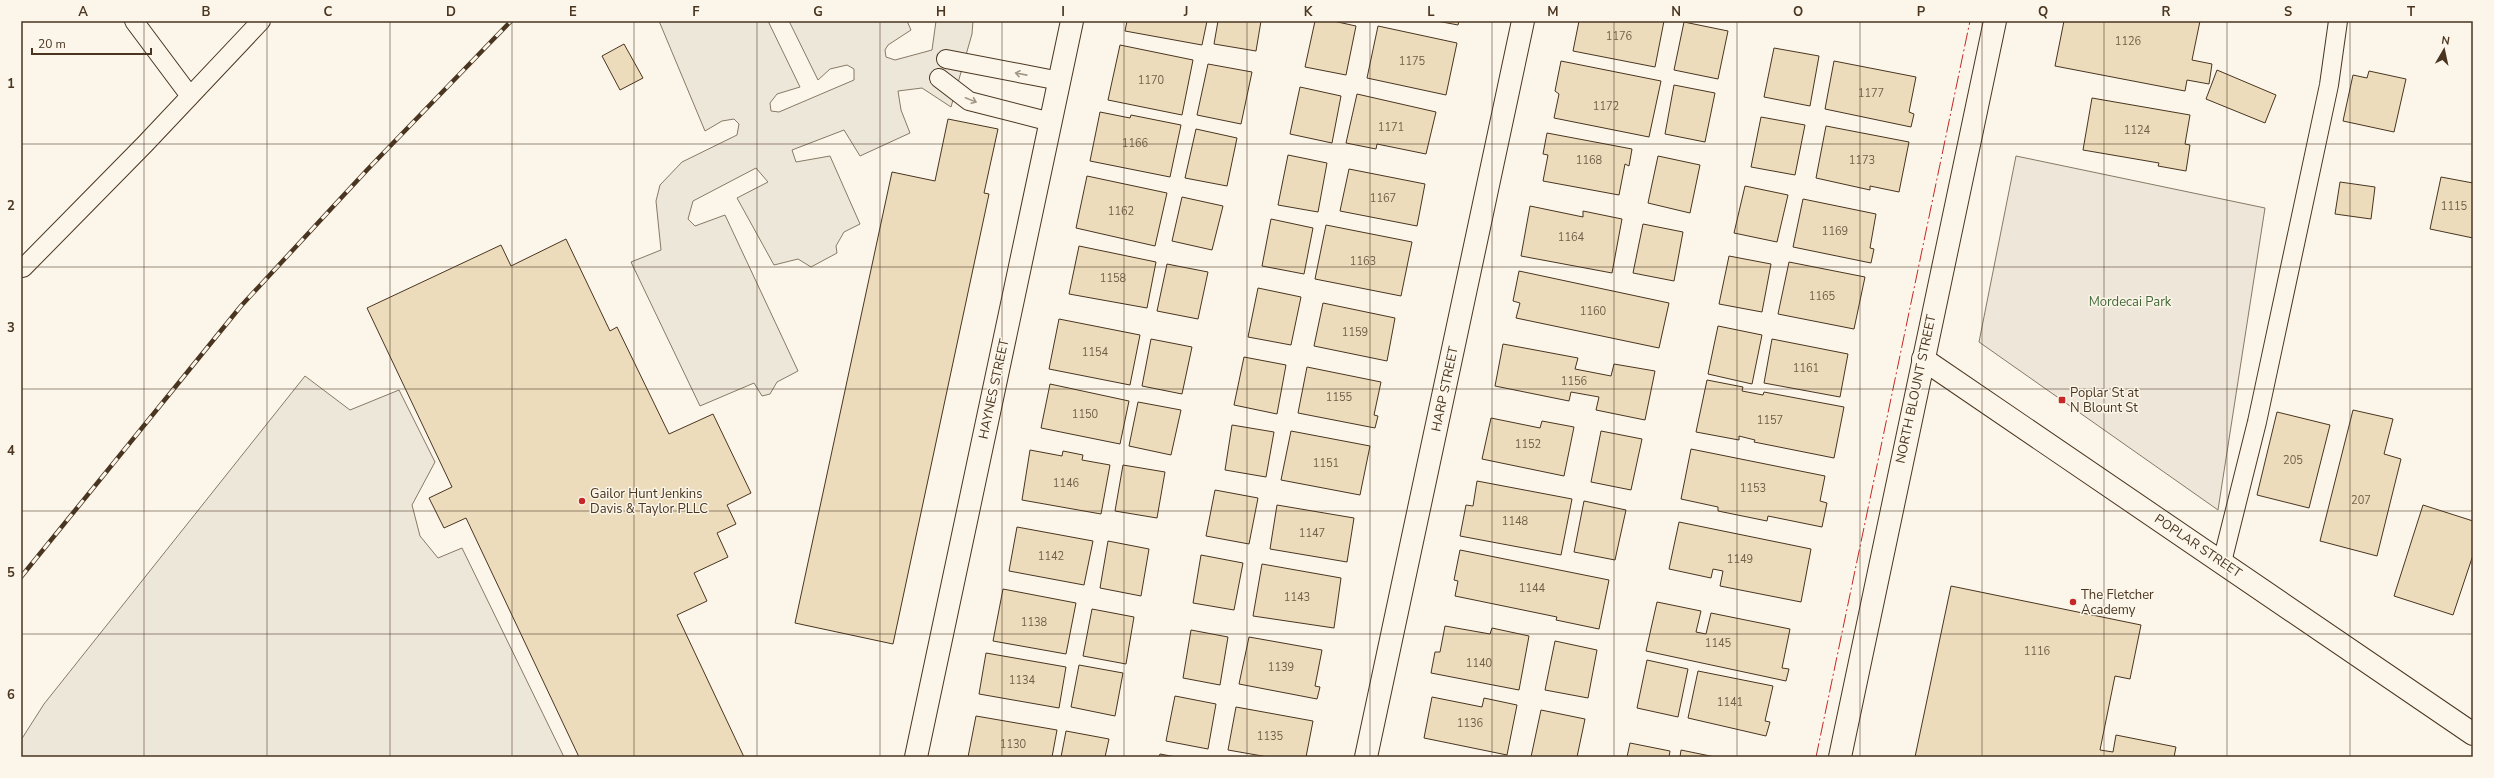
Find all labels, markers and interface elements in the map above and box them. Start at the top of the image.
text: A [78,3,88,21]
text: B [202,3,211,21]
text: C [324,3,333,21]
text: D [446,3,456,21]
text: E [569,3,577,21]
text: F [692,3,700,21]
text: G [813,3,823,21]
text: H [936,3,946,21]
text: I [1061,3,1065,21]
text: J [1183,3,1188,21]
text: K [1304,3,1313,21]
text: L [1427,3,1435,21]
text: M [1547,3,1559,21]
text: N [1671,3,1681,21]
text: O [1793,3,1803,21]
text: P [1917,3,1926,21]
text: Q [2038,3,2048,21]
text: R [2162,3,2171,21]
text: S [2284,3,2292,21]
text: T [2407,3,2416,21]
house number: 1176 [1606,29,1633,44]
scale bar [32,30,151,56]
north arrow [2424,30,2464,70]
text: N [2440,33,2451,49]
house number: 1126 [2115,34,2142,49]
text: 20 m [38,36,66,52]
house number: 1175 [1399,54,1426,69]
one-way arrow [1015,69,1028,77]
house number: 1170 [1138,73,1165,88]
text: 1 [7,75,15,93]
house number: 1177 [1858,86,1884,101]
one-way arrow [965,97,977,105]
house number: 1172 [1593,99,1619,114]
house number: 1171 [1378,120,1404,135]
house number: 1124 [2124,123,2151,138]
house number: 1166 [1122,136,1149,151]
house number: 1168 [1576,153,1603,168]
house number: 1173 [1849,153,1875,168]
house number: 1167 [1370,191,1396,206]
text: 2 [7,197,15,215]
house number: 1115 [2441,199,2468,214]
house number: 1162 [1108,204,1134,219]
house number: 1169 [1822,224,1848,239]
house number: 1164 [1558,230,1585,245]
house number: 1163 [1350,254,1376,269]
house number: 1158 [1100,271,1127,286]
house number: 1165 [1809,289,1836,304]
park label: Mordecai Park [2089,293,2172,311]
house number: 1160 [1580,304,1607,319]
street label: NORTH BLOUNT STREET [1891,313,1941,465]
text: 3 [7,319,15,337]
house number: 1159 [1342,325,1368,340]
street label: HAYNES STREET [975,337,1013,441]
house number: 1154 [1082,345,1109,360]
street label: HARP STREET [1427,345,1463,433]
house number: 1161 [1793,361,1819,376]
house number: 1156 [1561,374,1588,389]
place label: Poplar St at N Blount St [2070,384,2139,417]
house number: 1155 [1326,390,1353,405]
marker: Poplar St at N Blount St [2057,395,2067,405]
house number: 1150 [1072,407,1099,422]
house number: 1157 [1757,413,1783,428]
house number: 1152 [1515,437,1541,452]
text: 4 [7,442,15,460]
house number: 205 [2283,453,2303,468]
house number: 1151 [1313,456,1339,471]
house number: 1146 [1053,476,1080,491]
house number: 1153 [1740,481,1766,496]
place label: Gailor Hunt Jenkins Davis & Taylor PLLC [590,485,708,518]
house number: 207 [2351,493,2371,508]
marker: Gailor Hunt Jenkins Davis & Taylor PLLC [577,496,587,506]
street label: POPLAR STREET [2151,510,2245,582]
house number: 1148 [1502,514,1529,529]
house number: 1147 [1299,526,1325,541]
house number: 1142 [1038,549,1064,564]
house number: 1149 [1727,552,1753,567]
text: 5 [7,564,15,582]
house number: 1144 [1519,581,1546,596]
place label: The Fletcher Academy [2081,586,2154,619]
house number: 1143 [1284,590,1310,605]
marker: The Fletcher Academy [2068,597,2078,607]
house number: 1138 [1021,615,1048,630]
house number: 1145 [1705,636,1732,651]
house number: 1116 [2024,644,2051,659]
house number: 1140 [1466,656,1493,671]
house number: 1139 [1268,660,1294,675]
house number: 1134 [1009,673,1036,688]
text: 6 [7,686,15,704]
house number: 1141 [1717,695,1743,710]
house number: 1136 [1457,716,1484,731]
house number: 1135 [1257,729,1284,744]
house number: 1130 [1000,737,1027,752]

